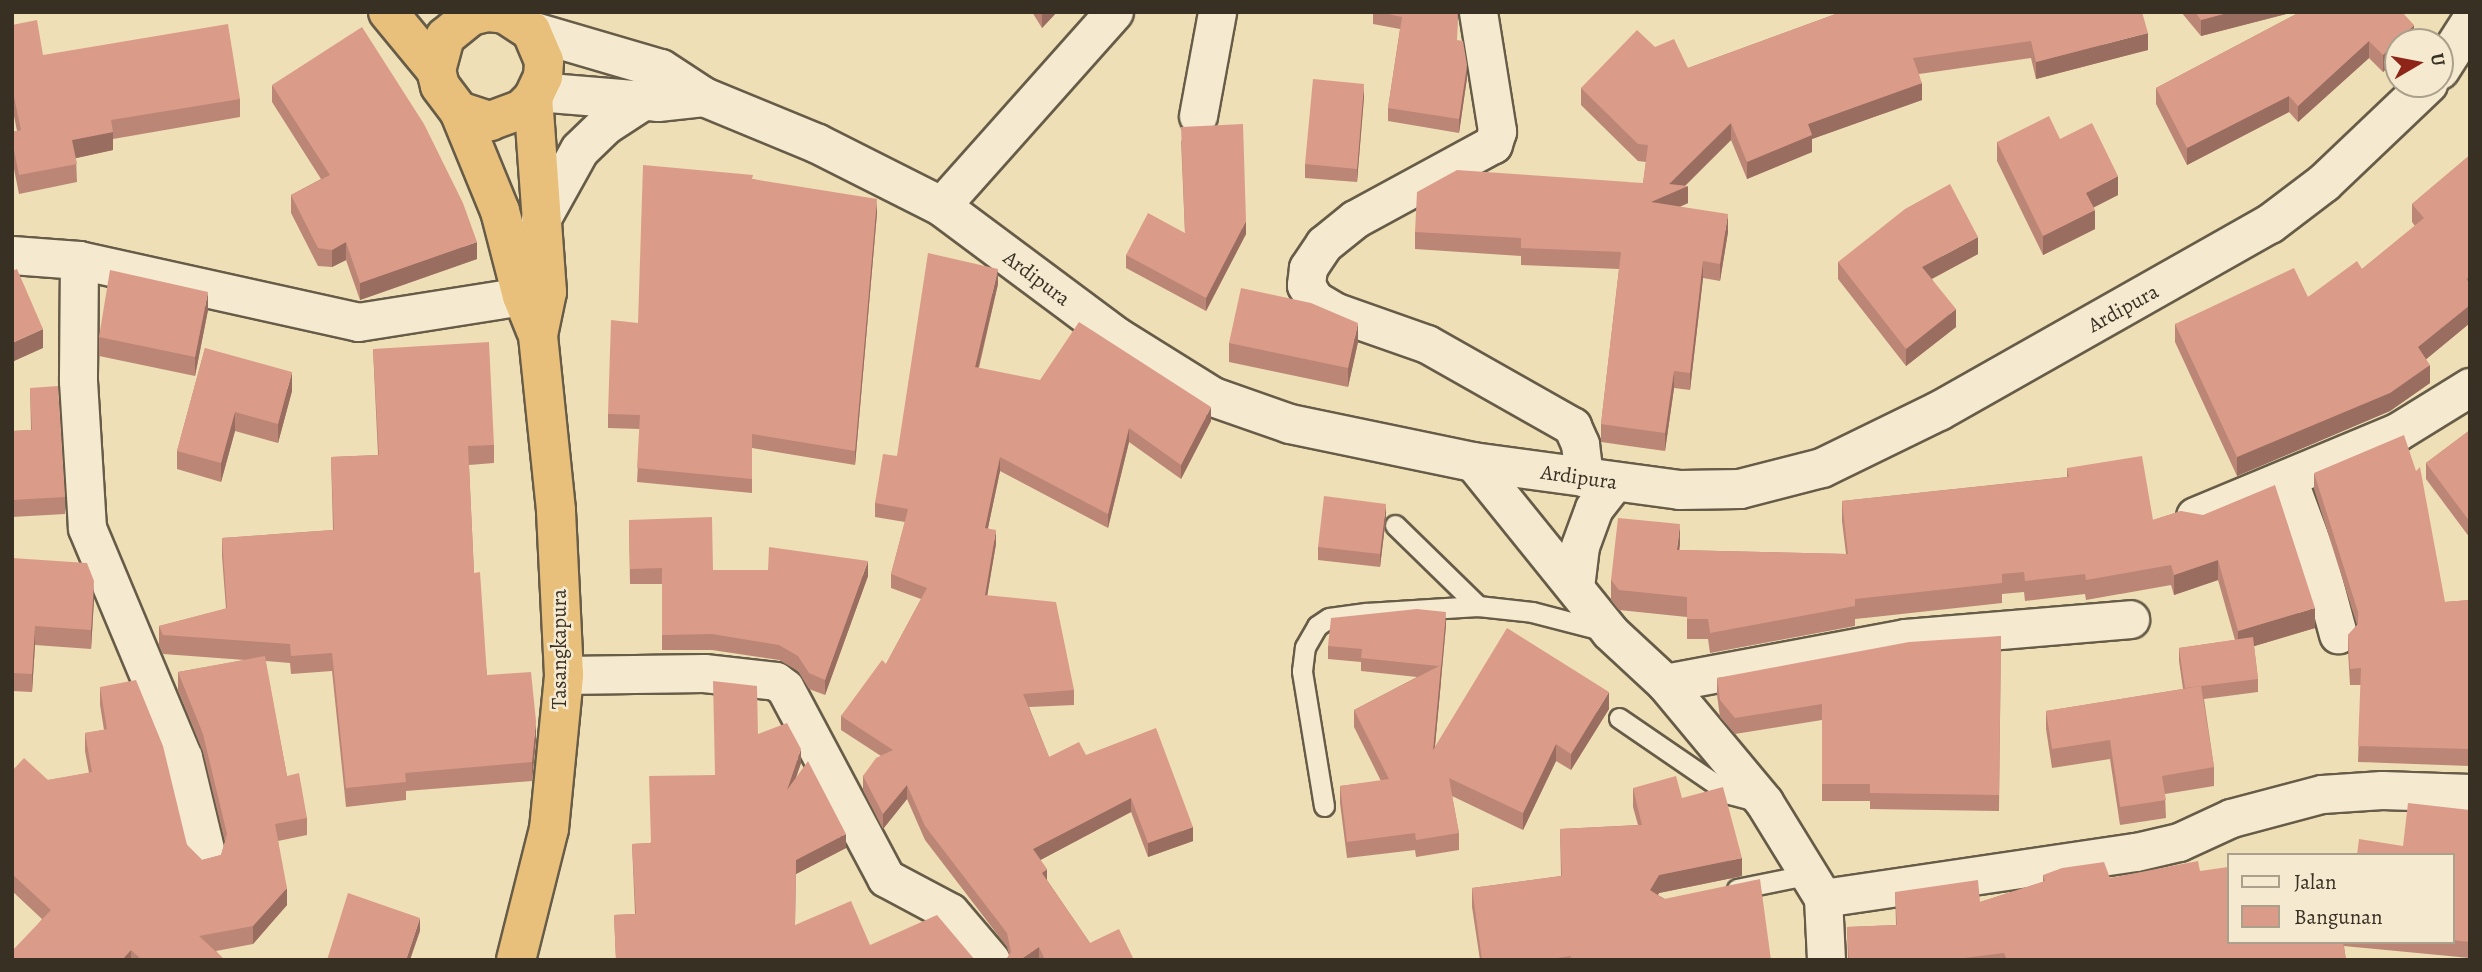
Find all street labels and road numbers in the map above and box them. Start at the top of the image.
street label: Ardipura [999,245,1075,311]
street label: Ardipura [2083,278,2163,338]
street label: Ardipura [1539,459,1619,495]
street label: Tasangkapura [546,589,572,709]

